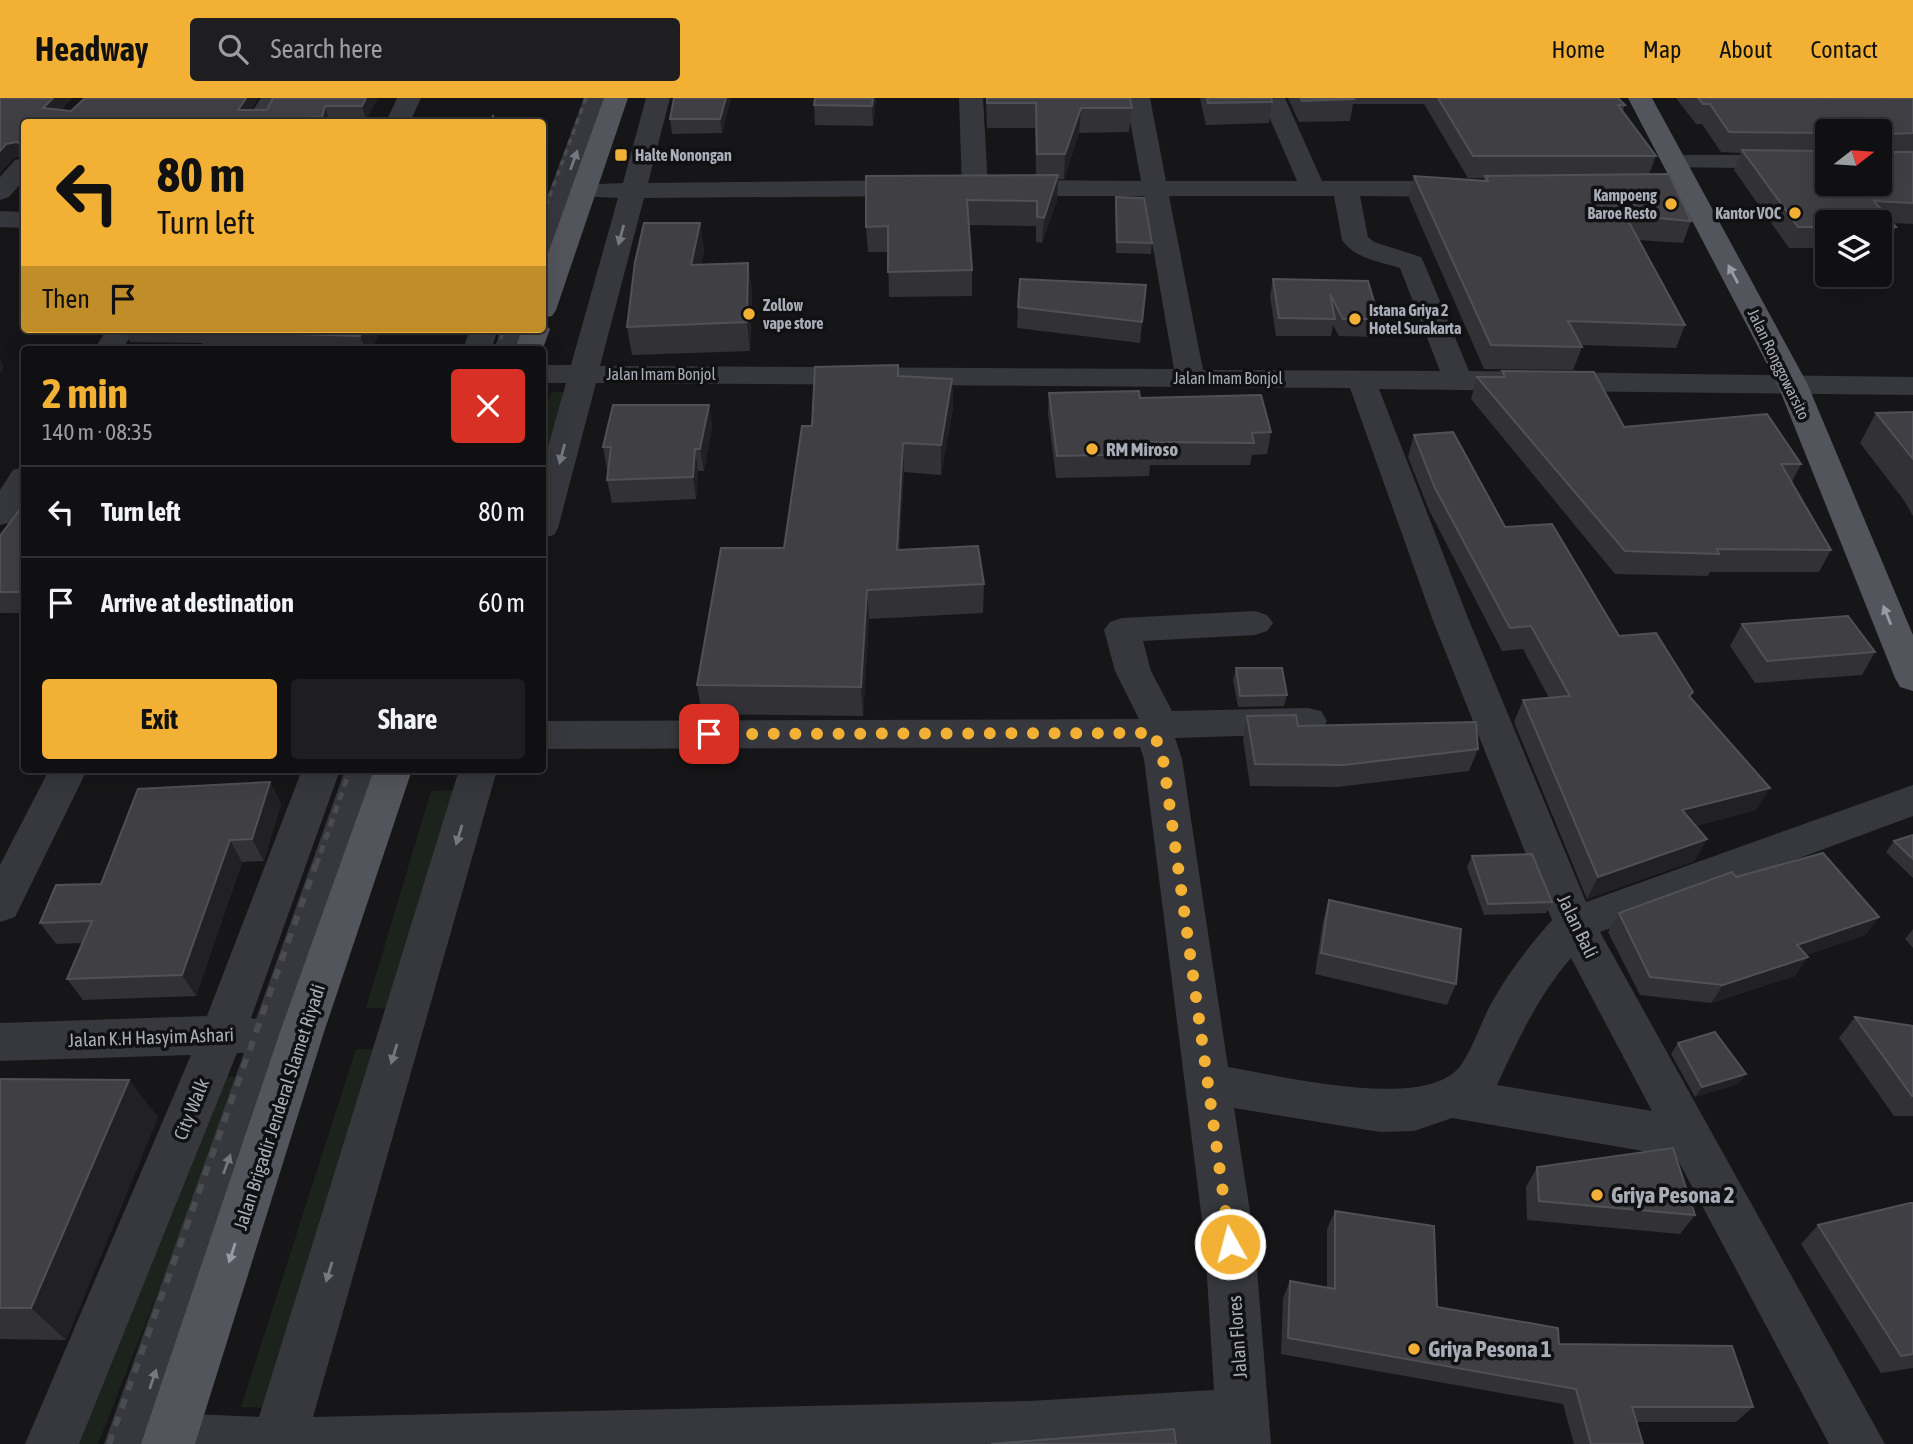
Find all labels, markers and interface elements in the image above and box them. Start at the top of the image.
search box [190,18,680,81]
text: Headway [35,30,148,68]
icon: search [214,30,252,68]
text: Search here [270,34,383,64]
text: Home [1551,36,1605,63]
text: Map [1643,36,1681,63]
text: About [1719,36,1772,63]
text: Contact [1810,36,1878,63]
north arrow [1815,119,1892,196]
map controls [1815,119,1892,287]
text: 80 m [157,146,245,202]
place label: Halte Nonongan [635,146,732,164]
icon: left [42,147,133,238]
marker: Halte Nonongan [613,147,629,163]
one-way arrow [569,150,580,171]
place label: Kampoeng Baroe Resto [1587,186,1657,222]
marker: Kampoeng Baroe Resto [1663,196,1679,212]
text: Turn left [157,204,255,241]
place label: Kantor VOC [1715,204,1782,222]
marker: Kantor VOC [1787,205,1803,221]
button: layers [1815,210,1892,287]
one-way arrow [615,225,625,246]
one-way arrow [1727,264,1738,284]
icon: arrive [104,280,142,318]
text: Then [42,284,90,314]
place label: Zollow vape store [763,296,824,332]
place label: Istana Griya 2 Hotel Surakarta [1369,301,1461,337]
marker: Zollow vape store [741,306,757,322]
street label: Jalan Ronggowarsito [1744,306,1814,423]
marker: Istana Griya 2 Hotel Surakarta [1347,311,1363,327]
street label: Jalan Imam Bonjol [606,365,716,384]
text: 2 min [42,369,128,417]
button: close [451,369,525,443]
street label: Jalan Imam Bonjol [1173,369,1283,388]
text: 140 m · 08:35 [42,419,153,445]
place label: RM Miroso [1106,438,1178,460]
marker: RM Miroso [1084,441,1100,457]
one-way arrow [556,444,566,465]
icon: left [42,493,80,531]
text: Turn left [101,497,181,527]
text: 80 m [478,497,525,527]
icon: arrive [42,584,80,622]
text: Arrive at destination [101,588,294,618]
text: 60 m [478,588,525,618]
one-way arrow [1881,604,1892,625]
button: Exit [42,679,277,759]
button: Share [291,679,525,759]
pin [679,704,739,764]
icon: arrive [690,715,728,753]
one-way arrow [453,825,463,846]
street label: Jalan Bali [1553,891,1603,961]
street label: Jalan Brigadir Jenderal Slamet Riyadi [229,981,329,1233]
street label: Jalan K.H Hasyim Ashari [68,1023,234,1051]
one-way arrow [388,1043,398,1064]
street label: City Walk [169,1074,213,1143]
one-way arrow [222,1154,233,1175]
place label: Griya Pesona 2 [1611,1182,1735,1208]
marker: Griya Pesona 2 [1589,1187,1605,1203]
position arrow [1193,1207,1267,1281]
one-way arrow [226,1243,237,1264]
one-way arrow [324,1261,334,1282]
street label: Jalan Flores [1223,1295,1251,1379]
place label: Griya Pesona 1 [1428,1336,1552,1362]
marker: Griya Pesona 1 [1406,1341,1422,1357]
one-way arrow [148,1369,159,1390]

